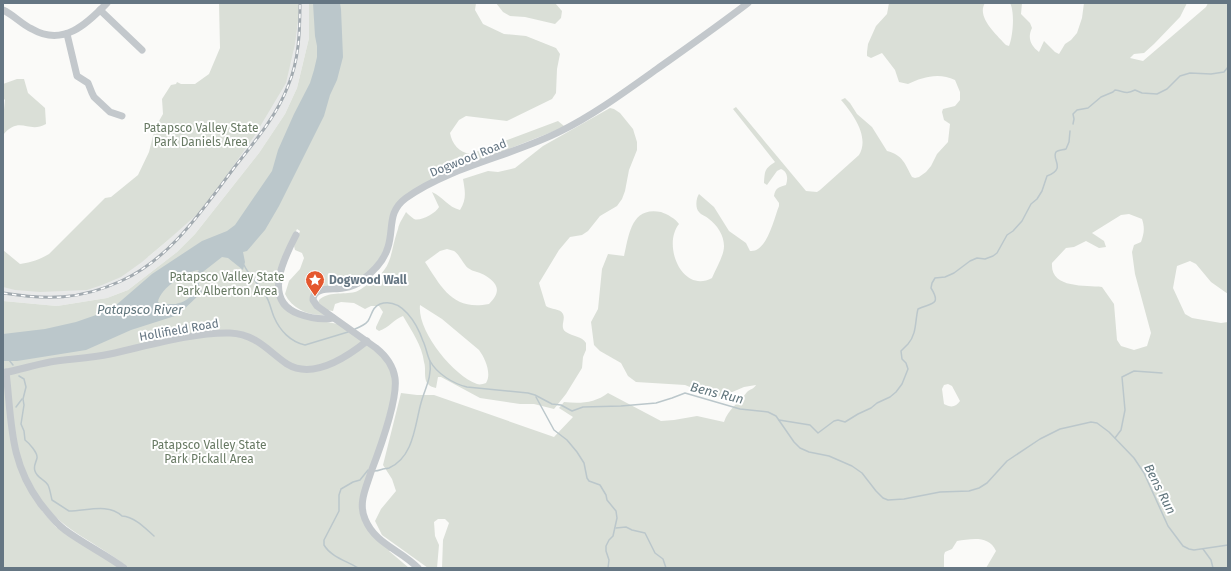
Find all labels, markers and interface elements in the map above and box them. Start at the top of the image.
park label: Patapsco Valley State Park Daniels Area [143,121,259,149]
street label: Dogwood Road [428,136,508,180]
place icon: Dogwood Wall [304,269,326,297]
park label: Patapsco Valley State Park Alberton Area [169,270,285,298]
place label: Dogwood Wall [329,273,407,287]
water label: Patapsco River [97,302,184,317]
street label: Hollifield Road [138,316,220,344]
water label: Bens Run [689,379,745,407]
park label: Patapsco Valley State Park Pickall Area [151,438,267,466]
water label: Bens Run [1141,461,1179,517]

